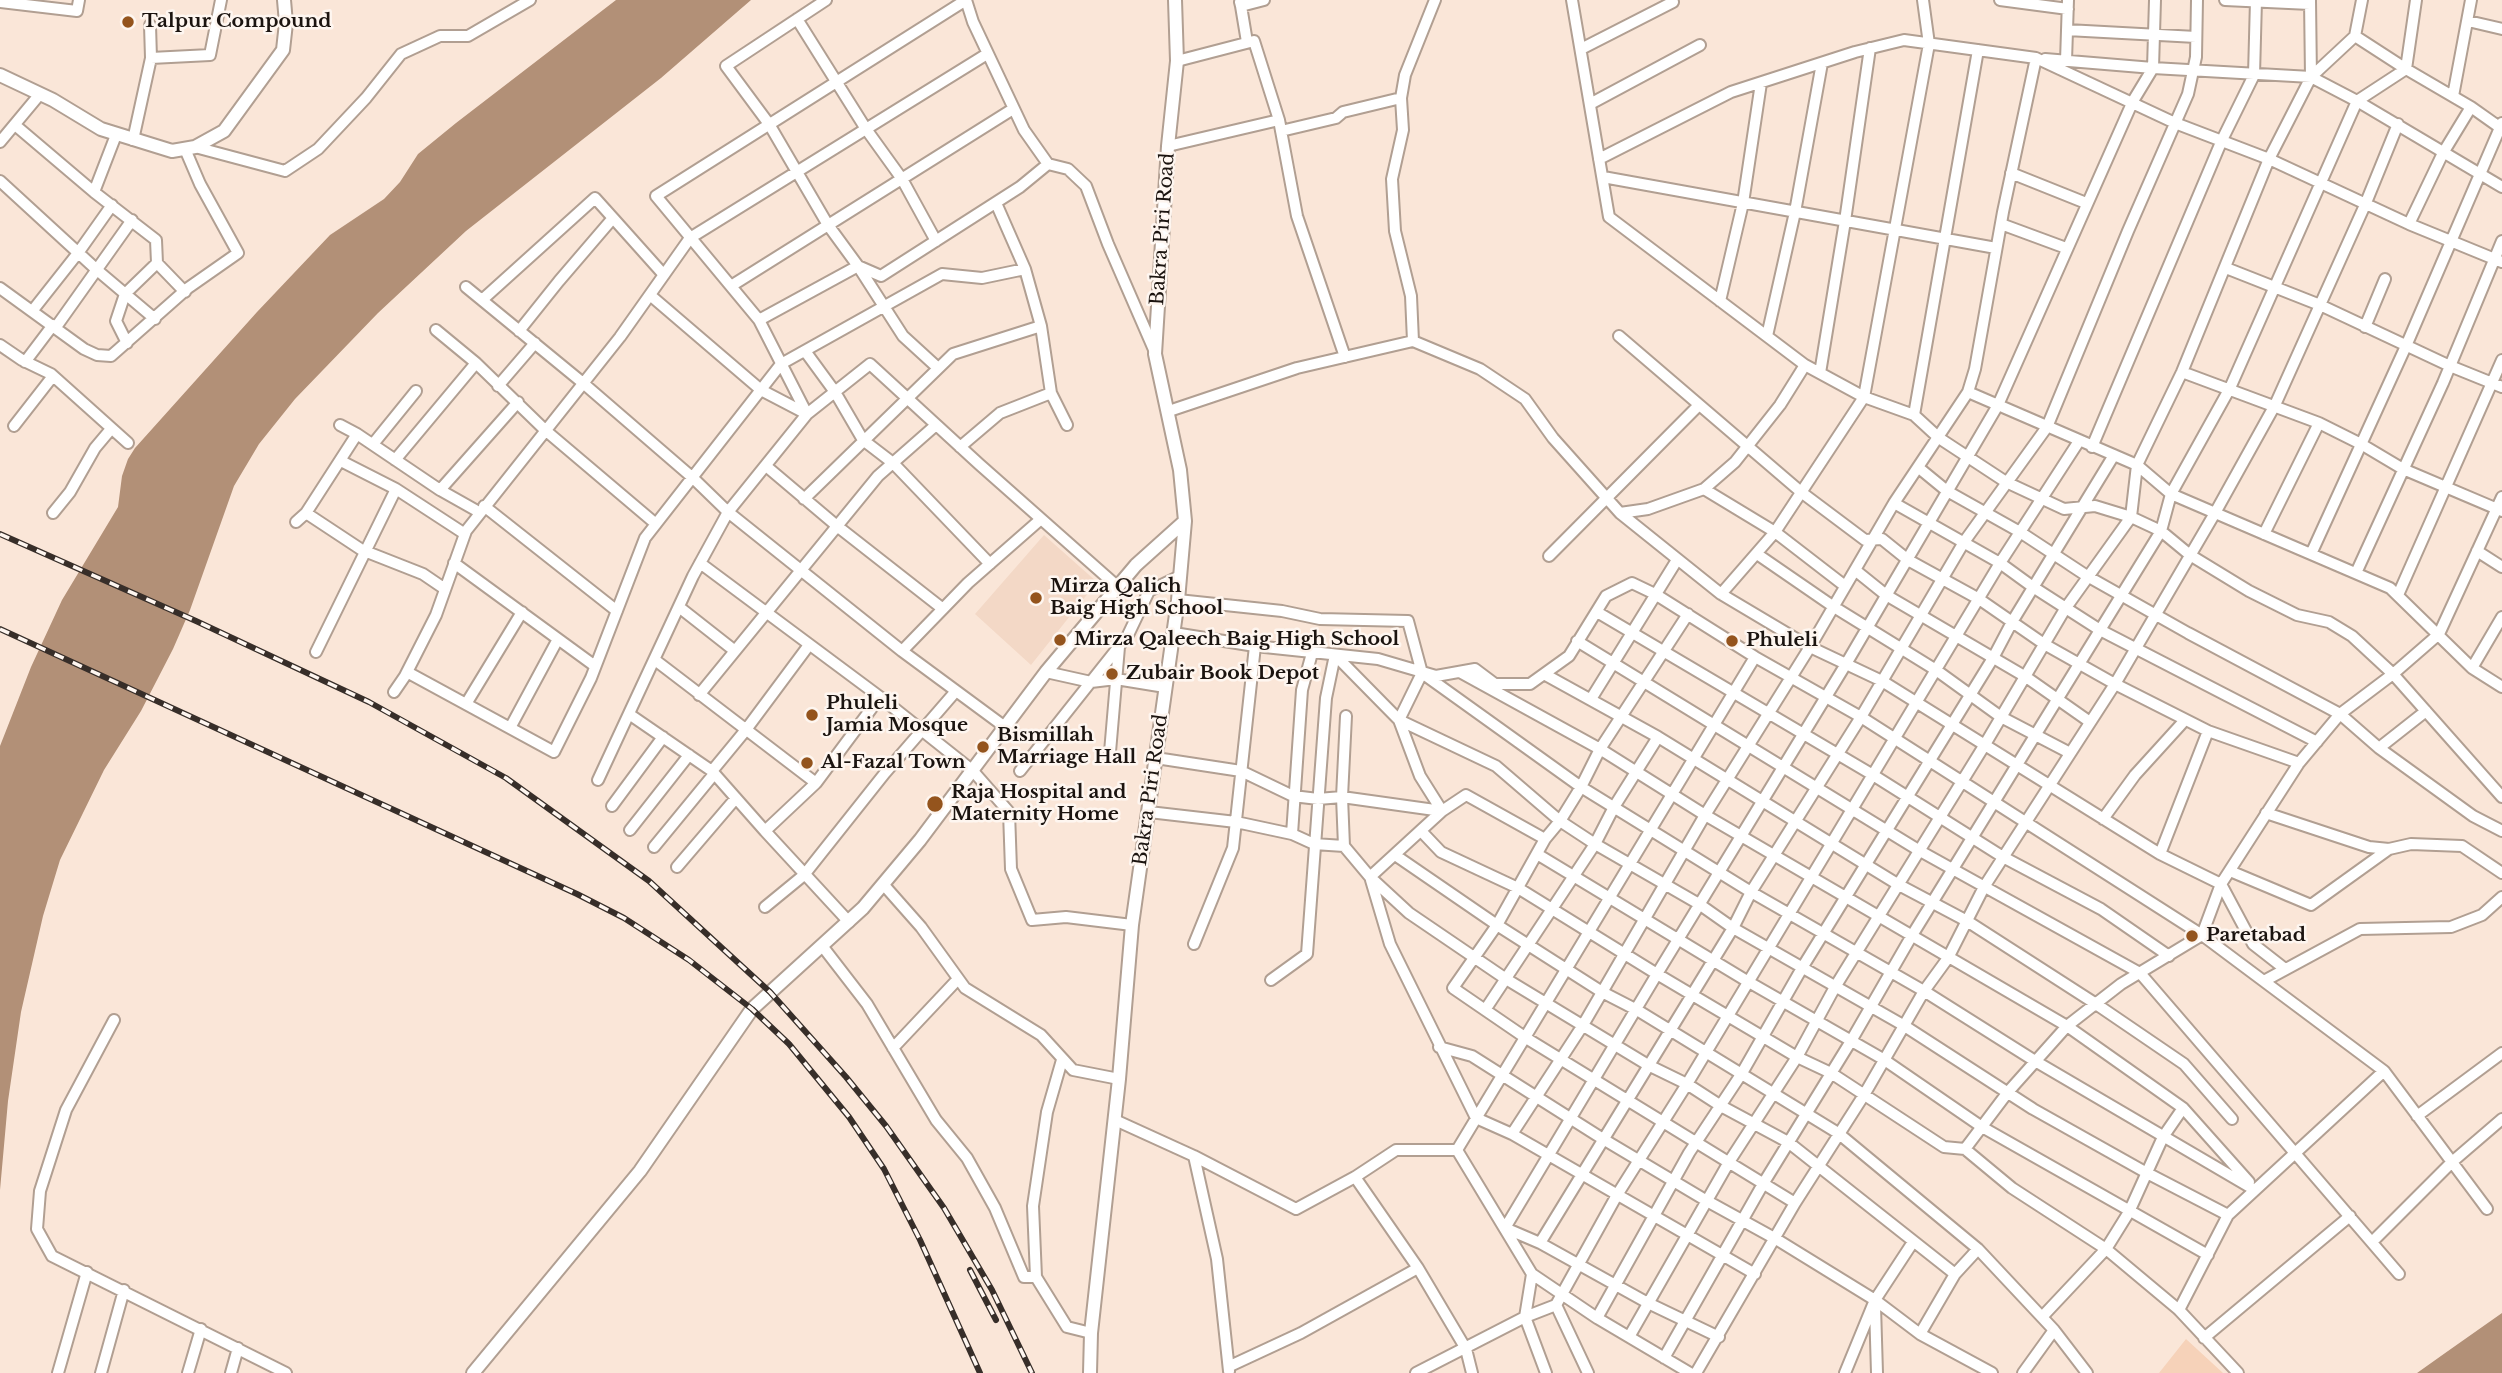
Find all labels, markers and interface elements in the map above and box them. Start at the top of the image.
place label: Talpur Compound [142,11,331,33]
marker: Talpur Compound [120,14,136,30]
street label: Bakra Piri Road [1146,152,1180,306]
place label: Mirza Qalich Baig High School [1050,576,1223,620]
marker: Mirza Qalich Baig High School [1028,590,1044,606]
place label: Mirza Qaleech Baig High School [1074,629,1399,651]
place label: Phuleli [1746,630,1818,652]
marker: Mirza Qaleech Baig High School [1052,632,1068,648]
marker: Phuleli [1724,633,1740,649]
place label: Zubair Book Depot [1126,663,1319,685]
marker: Zubair Book Depot [1104,666,1120,682]
place label: Phuleli Jamia Mosque [826,693,968,737]
marker: Phuleli Jamia Mosque [804,707,820,723]
street label: Bakra Piri Road [1129,713,1173,867]
place label: Bismillah Marriage Hall [997,725,1136,769]
marker: Bismillah Marriage Hall [975,739,991,755]
place label: Al-Fazal Town [821,752,966,774]
marker: Al-Fazal Town [799,755,815,771]
place label: Raja Hospital and Maternity Home [951,782,1127,826]
marker: Raja Hospital and Maternity Home [925,794,945,814]
place label: Paretabad [2206,925,2306,947]
marker: Paretabad [2184,928,2200,944]

